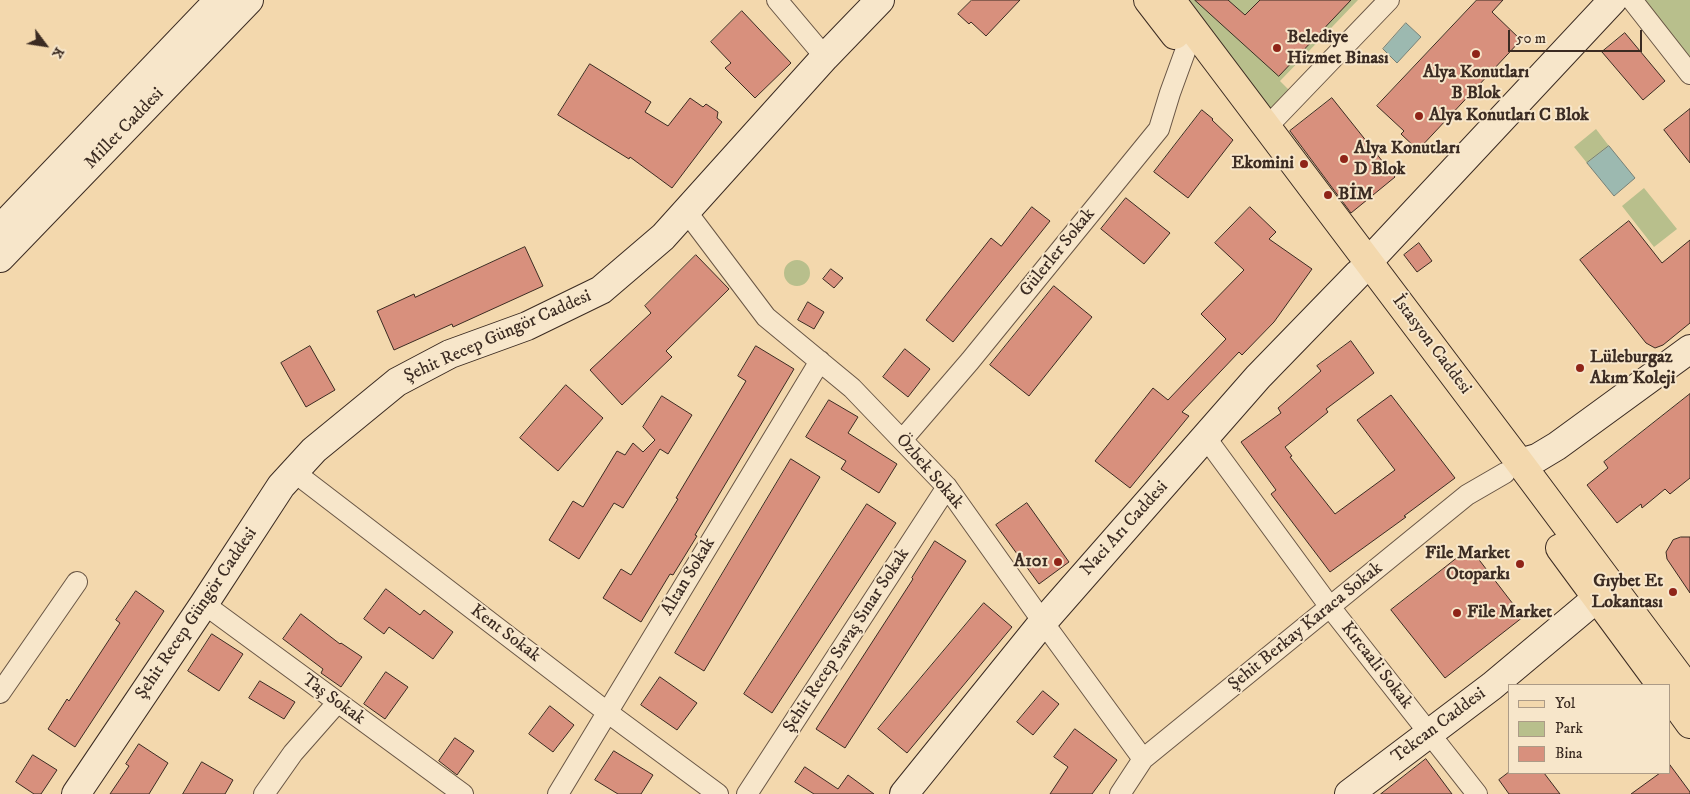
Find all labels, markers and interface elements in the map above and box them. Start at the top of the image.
north arrow [20,20,70,70]
scale bar [1510,20,1644,52]
place label: Belediye Hizmet Binası [1287,27,1389,70]
text: 50 m [1516,29,1546,48]
marker: Belediye Hizmet Binası [1271,42,1283,54]
text: K [48,44,68,62]
marker: Alya Konutları B Blok [1470,48,1482,60]
place label: Alya Konutları B Blok [1423,62,1529,104]
street label: Millet Caddesi [81,84,169,174]
place label: Alya Konutları C Blok [1429,105,1589,127]
marker: Alya Konutları C Blok [1413,110,1425,122]
place label: Alya Konutları D Blok [1354,138,1460,180]
place label: Ekomini [1232,153,1294,175]
marker: Alya Konutları D Blok [1338,153,1350,165]
marker: Ekomini [1298,158,1310,170]
place label: BİM [1338,184,1373,206]
marker: BİM [1322,189,1334,201]
street label: Gülerler Sokak [1016,204,1100,302]
street label: Şehit Recep Güngör Caddesi [401,286,595,388]
street label: İstasyon Caddesi [1387,291,1475,399]
place label: Lüleburgaz Akım Koleji [1590,347,1675,389]
marker: Lüleburgaz Akım Koleji [1574,362,1586,374]
street label: Özbek Sokak [890,430,968,514]
street label: Naci Arı Caddesi [1077,477,1173,581]
street label: Şehit Recep Güngör Caddesi [131,524,263,704]
street label: Altan Sokak [657,534,721,620]
place label: File Market Otoparkı [1425,543,1510,586]
street label: Şehit Recep Savaş Sınar Sokak [779,545,915,737]
place label: A101 [1014,551,1048,573]
marker: A101 [1052,556,1064,568]
street label: Şehit Berkay Karaca Sokak [1224,558,1388,696]
marker: File Market Otoparkı [1514,558,1526,570]
place label: Gıybet Et Lokantası [1591,571,1663,614]
marker: Gıybet Et Lokantası [1667,586,1679,598]
street label: Kent Sokak [466,601,544,667]
place label: File Market [1467,602,1552,624]
marker: File Market [1451,607,1463,619]
street label: Kırcaali Sokak [1335,618,1417,714]
street label: Taş Sokak [297,670,369,730]
street label: Tekcan Caddesi [1388,684,1490,768]
legend [1508,684,1670,774]
text: Yol [1555,694,1575,713]
text: Park [1555,719,1583,738]
text: Bina [1555,744,1583,763]

